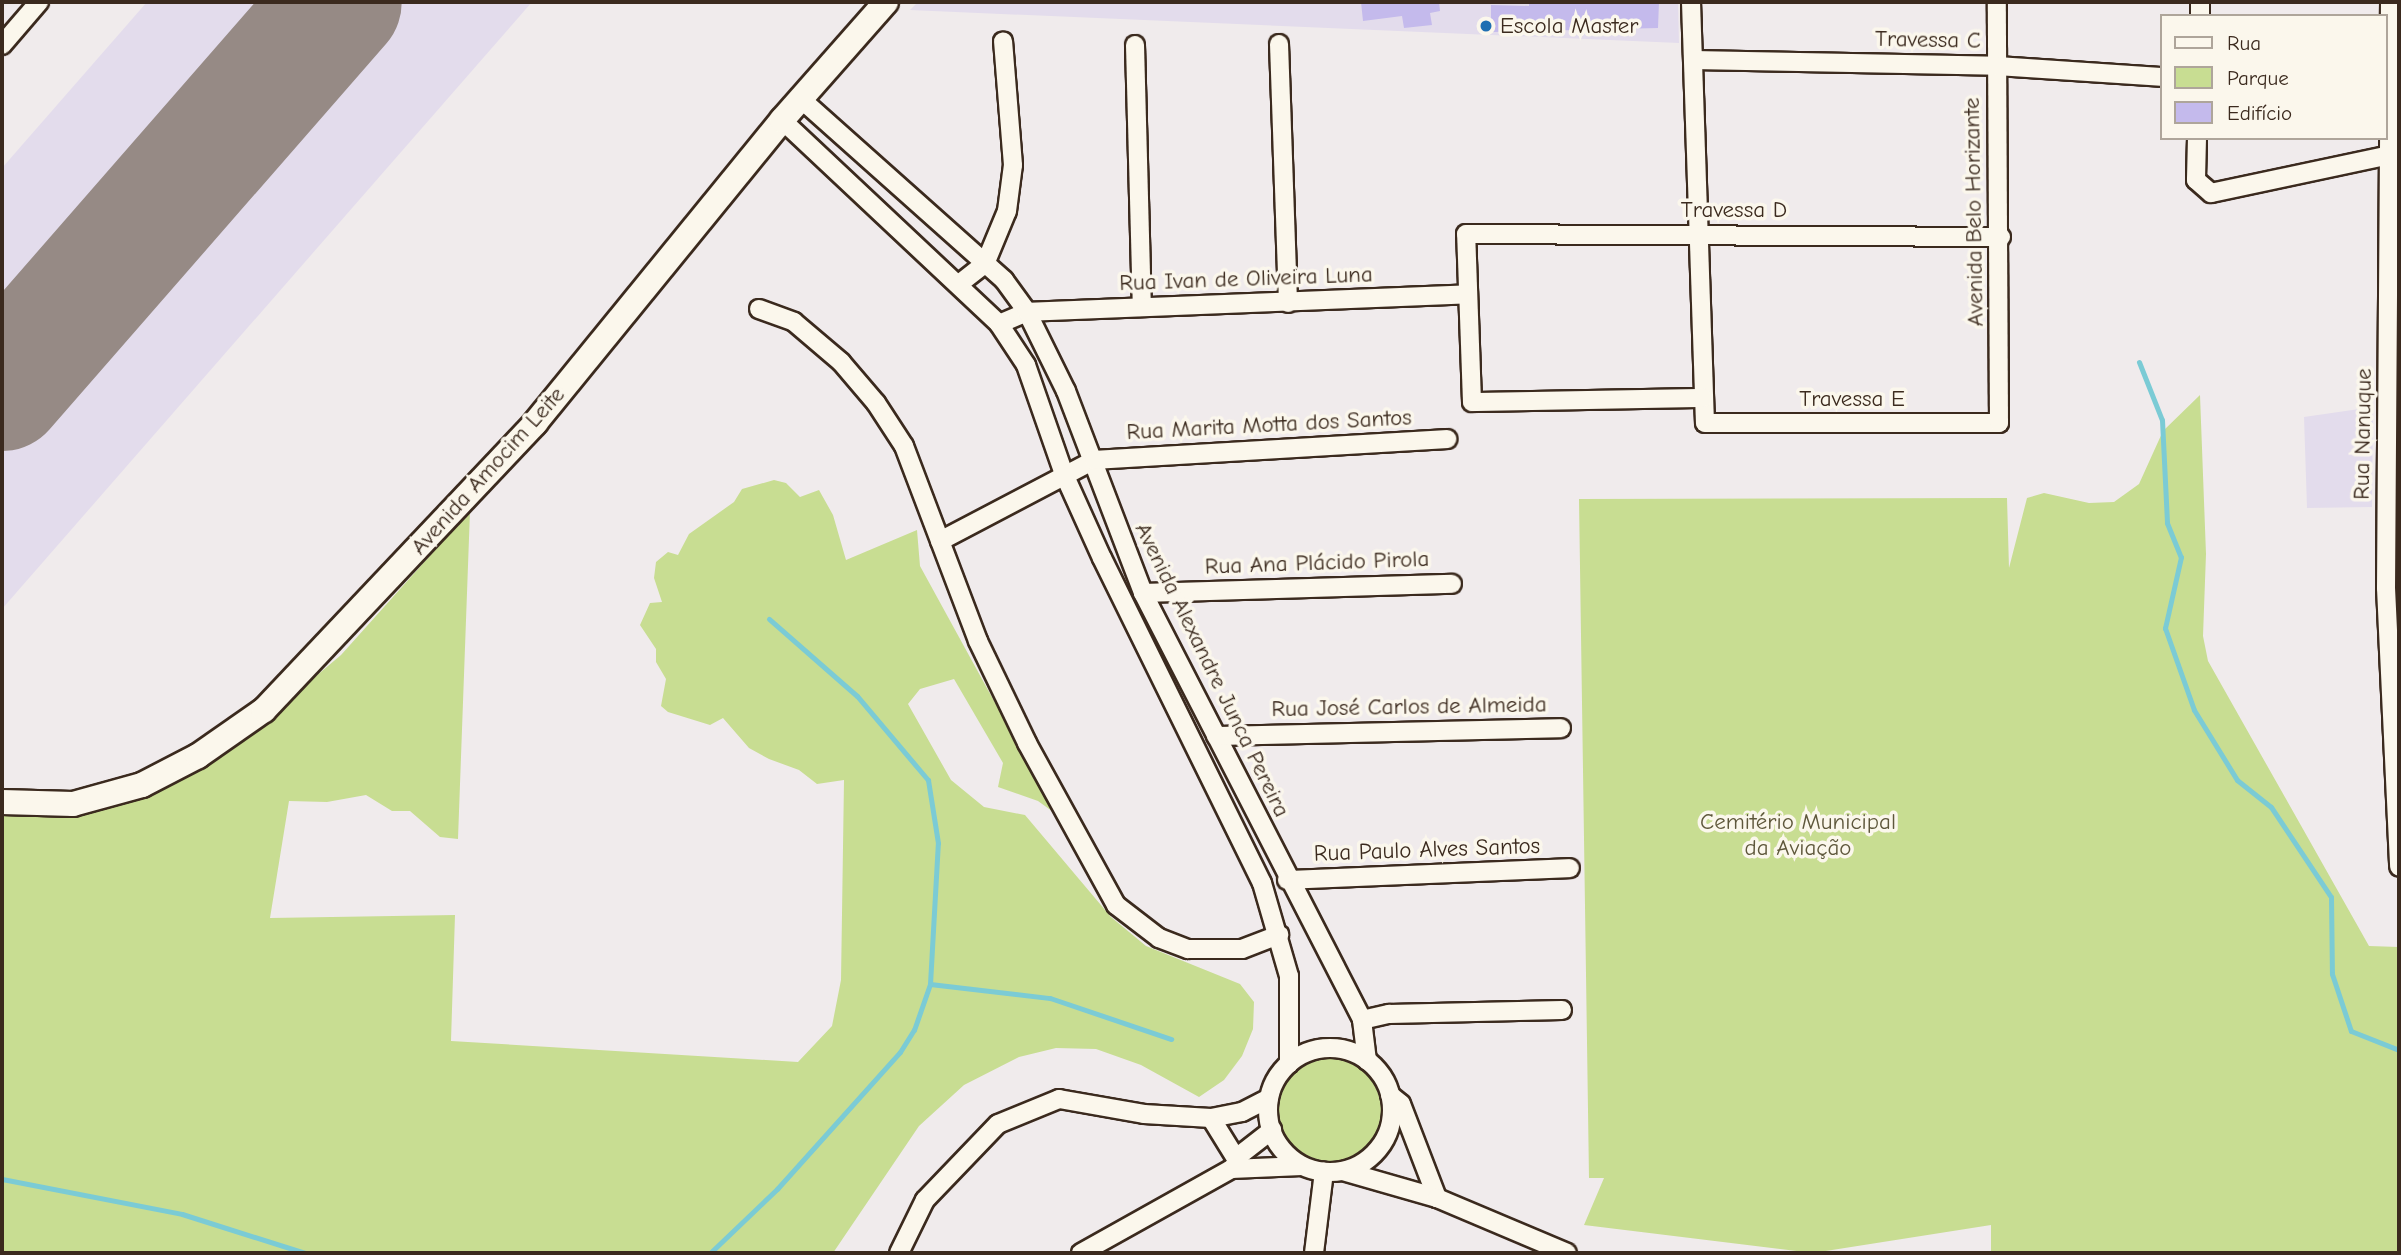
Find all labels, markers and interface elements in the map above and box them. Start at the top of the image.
place label: Escola Master [1500,12,1638,40]
legend [2160,14,2387,140]
marker: Escola Master [1478,18,1494,34]
street label: Travessa C [1875,25,1981,55]
text: Rua [2227,31,2261,55]
text: Parque [2227,66,2289,90]
street label: Avenida Belo Horizante [1958,97,1990,327]
text: Edifício [2227,101,2292,125]
street label: Travessa D [1681,196,1787,224]
street label: Rua Ivan de Oliveira Luna [1119,261,1373,297]
street label: Rua Nanuque [2348,368,2378,500]
street label: Avenida Amocim Leite [405,381,571,561]
street label: Travessa E [1799,385,1905,413]
street label: Rua Marita Motta dos Santos [1126,404,1412,446]
street label: Avenida Alexandre Junca Pereira [1129,518,1295,822]
street label: Rua Ana Plácido Pirola [1204,545,1430,581]
street label: Rua José Carlos de Almeida [1271,691,1547,723]
park label: Cemitério Municipal da Aviação [1700,808,1896,862]
street label: Rua Paulo Alves Santos [1313,832,1541,868]

